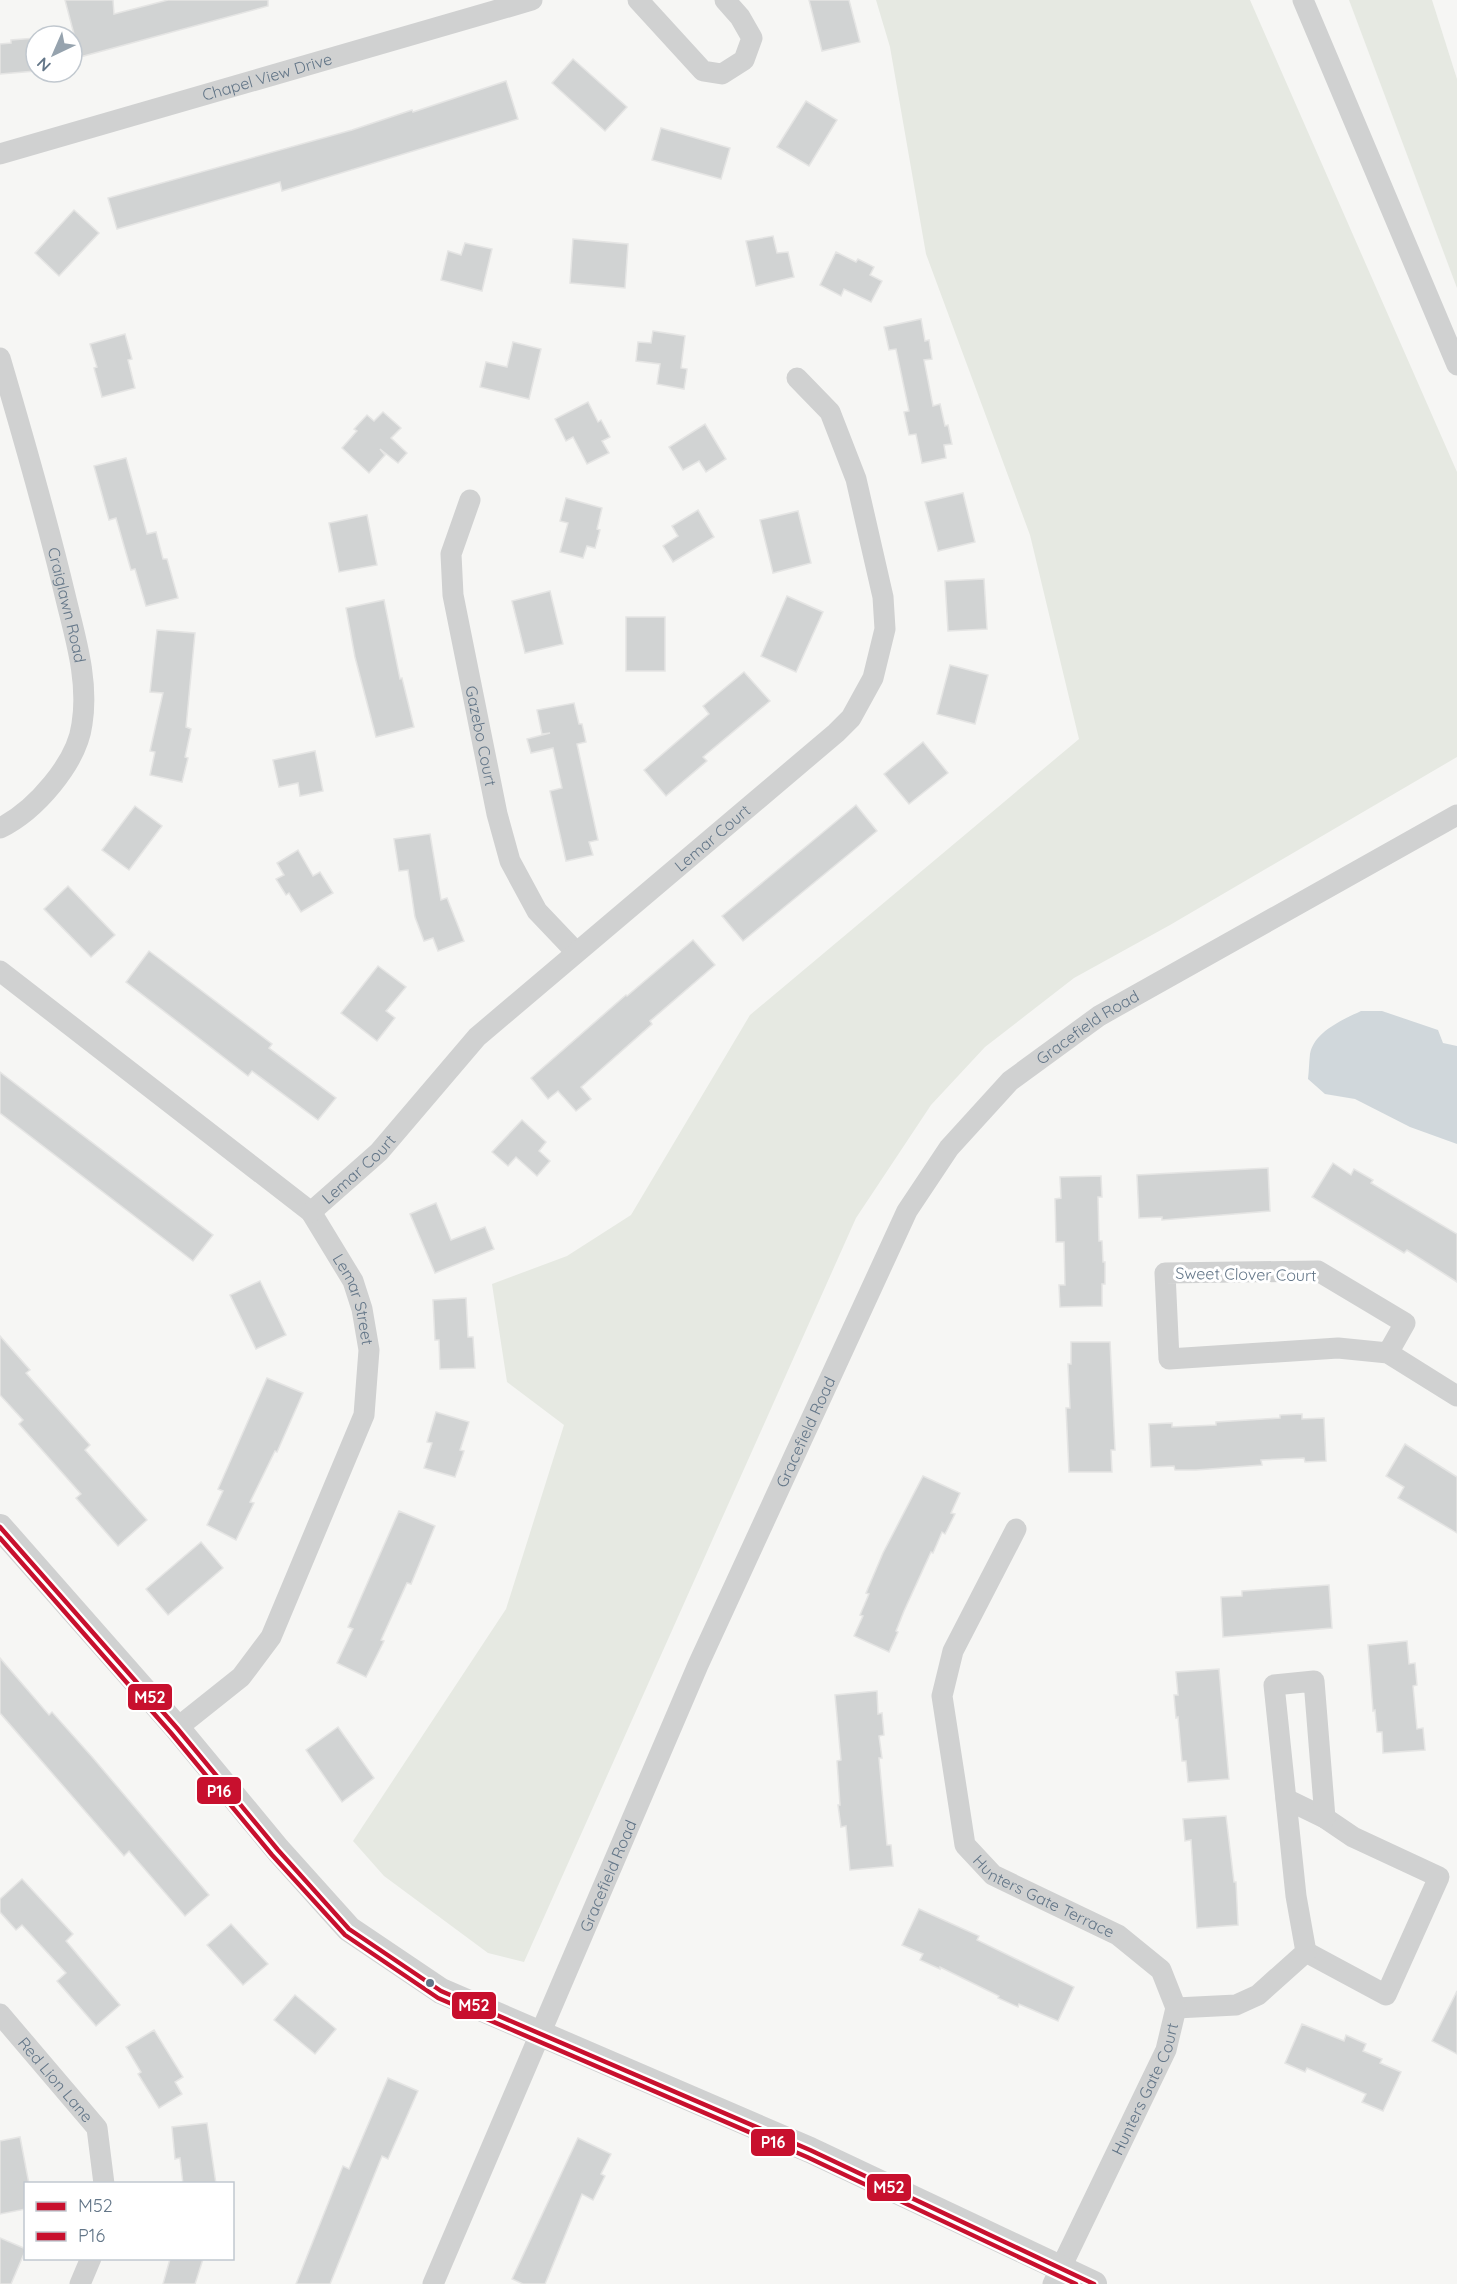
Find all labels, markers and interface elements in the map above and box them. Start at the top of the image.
north arrow [24,24,84,84]
street label: Chapel View Drive [200,48,334,105]
text: N [32,54,55,76]
street label: Craiglawn Road [44,545,90,664]
street label: Gazebo Court [461,684,501,788]
street label: Lemar Court [670,800,754,876]
street label: Gracefield Road [1032,986,1142,1069]
street label: Lemar Court [317,1130,400,1208]
street label: Lemar Street [329,1250,378,1347]
street label: Sweet Clover Court [1175,1263,1317,1285]
street label: Gracefield Road [771,1373,839,1490]
line badge: M52 [127,1683,173,1711]
text: M52 [134,1687,166,1707]
line badge: P16 [196,1776,242,1805]
text: P16 [207,1781,232,1801]
street label: Gracefield Road [575,1817,640,1935]
street label: Hunters Gate Terrace [969,1850,1118,1942]
unlabelled marker [424,1977,436,1989]
line badge: M52 [451,1991,497,2020]
text: M52 [458,1995,490,2015]
street label: Hunters Gate Court [1107,2021,1182,2158]
street label: Red Lion Lane [14,2033,98,2126]
line badge: P16 [750,2128,796,2157]
text: P16 [761,2132,786,2152]
line badge: M52 [866,2173,912,2202]
text: M52 [873,2177,905,2197]
legend [24,2182,234,2260]
text: M52 [78,2194,113,2217]
text: P16 [78,2224,105,2247]

